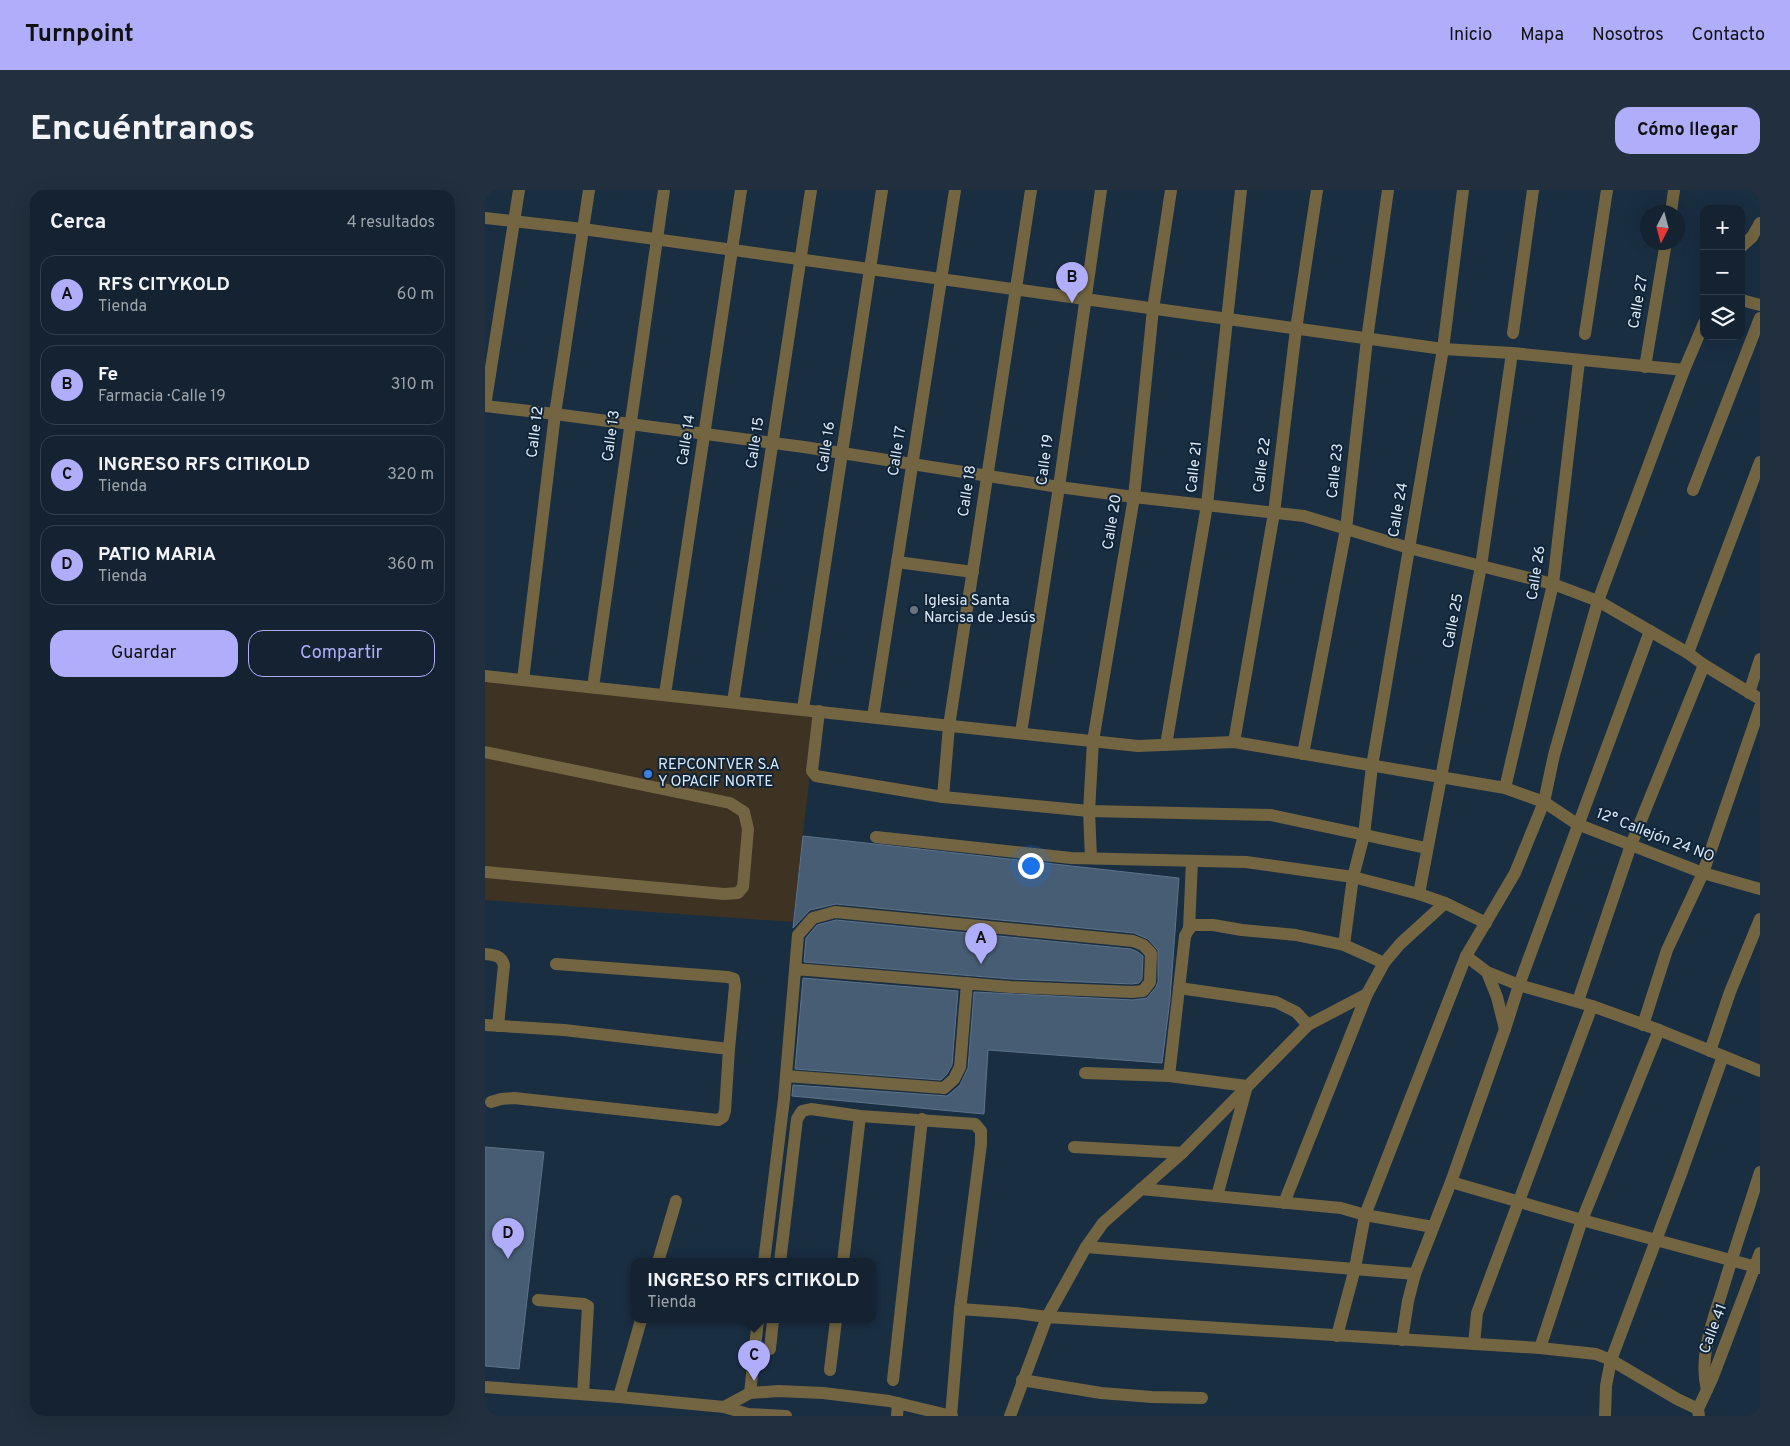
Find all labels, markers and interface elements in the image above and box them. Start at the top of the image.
text: Turnpoint [25,20,134,50]
text: Inicio [1449,24,1492,47]
text: Mapa [1520,24,1564,47]
text: Nosotros [1592,24,1664,47]
text: Contacto [1692,24,1765,47]
button: Cómo llegar [1615,107,1760,154]
text: Encuéntranos [30,108,255,152]
north arrow [1640,205,1685,250]
map controls [1700,205,1745,340]
button: + [1700,205,1745,250]
text: Cerca [50,209,106,236]
text: 4 resultados [347,213,435,233]
button: − [1700,250,1745,295]
pin: B [1056,262,1088,303]
text: RFS CITYKOLD [98,273,230,297]
street label: Calle 27 [1625,274,1653,330]
text: A [61,285,73,305]
text: 60 m [397,285,434,305]
button: layers [1700,295,1745,340]
text: Tienda [98,297,147,317]
text: Fe [98,363,118,387]
text: B [61,375,73,395]
text: 310 m [391,375,434,395]
text: Farmacia · Calle 19 [98,387,226,407]
street label: Calle 12 [523,405,549,459]
street label: Calle 13 [599,409,625,463]
street label: Calle 14 [674,413,700,467]
street label: Calle 15 [743,416,769,470]
street label: Calle 16 [814,420,840,474]
street label: Calle 17 [885,424,911,477]
street label: Calle 19 [1033,433,1059,487]
street label: Calle 22 [1250,436,1276,494]
street label: Calle 21 [1183,440,1207,494]
street label: Calle 23 [1324,443,1348,499]
text: INGRESO RFS CITIKOLD [98,453,310,477]
street label: Calle 18 [955,464,981,518]
text: C [62,465,72,485]
text: 320 m [387,465,434,485]
text: Tienda [98,477,147,497]
street label: Calle 24 [1385,481,1413,539]
street label: Calle 20 [1099,493,1127,551]
text: PATIO MARIA [98,543,216,567]
street label: Calle 26 [1523,544,1551,602]
text: D [61,555,73,575]
text: 360 m [387,555,434,575]
text: Tienda [98,567,147,587]
place label: Iglesia Santa Narcisa de Jesús [924,592,1036,628]
street label: Calle 25 [1439,592,1469,650]
marker: Iglesia Santa Narcisa de Jesús [908,604,920,616]
button: Guardar [50,630,238,677]
button: Compartir [248,630,435,677]
place label: REPCONTVER S.A Y OPACIF NORTE [658,756,780,792]
marker: REPCONTVER S.A Y OPACIF NORTE [642,768,654,780]
street label: 12° Callejón 24 NO [1593,805,1717,867]
your location [1018,853,1044,879]
pin: A [965,923,997,964]
pin: D [492,1218,524,1259]
popup [631,1258,876,1323]
text: INGRESO RFS CITIKOLD [647,1269,860,1293]
text: Tienda [647,1293,696,1313]
street label: Calle 41 [1696,1301,1732,1357]
pin: C [738,1340,770,1381]

